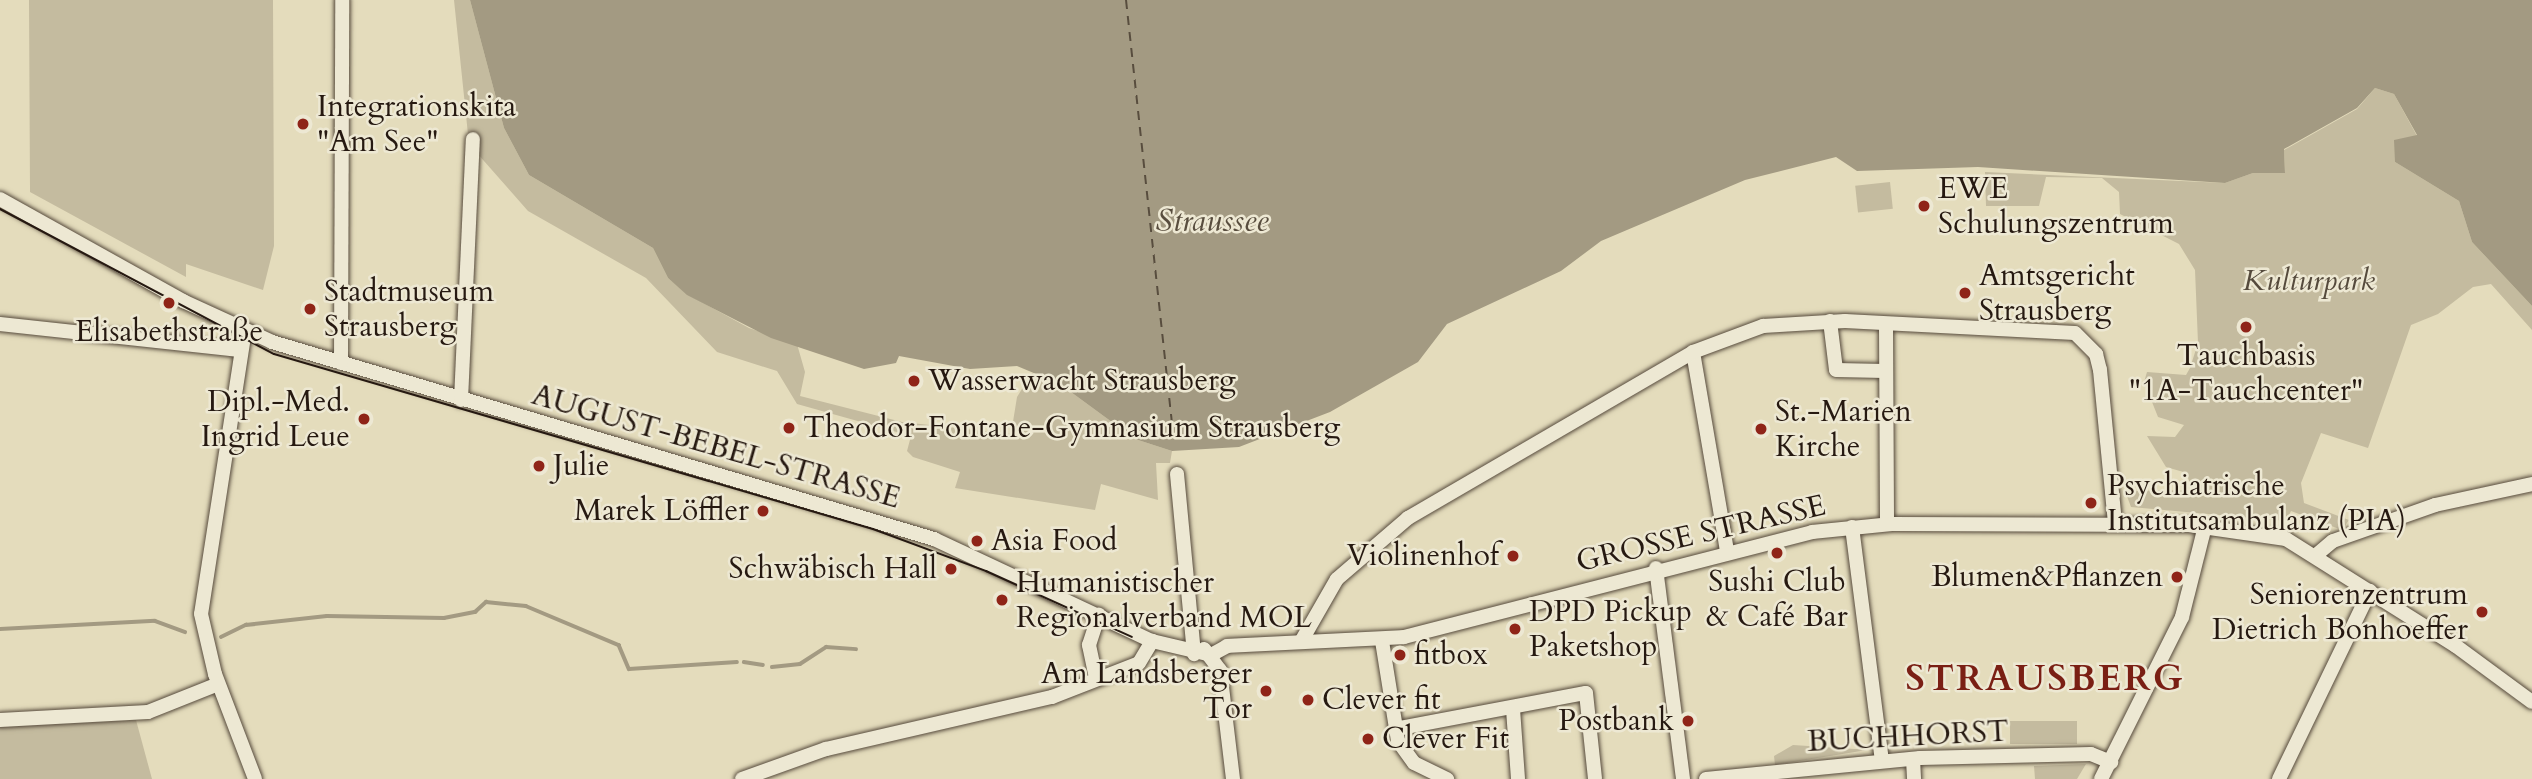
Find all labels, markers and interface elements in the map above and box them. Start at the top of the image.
place label: Integrationskita "Am See" [317,89,516,160]
marker: Integrationskita "Am See" [295,116,311,132]
place label: EWE Schulungszentrum [1938,171,2174,242]
marker: EWE Schulungszentrum [1916,198,1932,214]
water label: Straussee [1155,202,1269,240]
place label: Amtsgericht Strausberg [1979,258,2135,328]
park label: Kulturpark [2243,263,2375,299]
place label: Stadtmuseum Strausberg [324,274,494,344]
marker: Amtsgericht Strausberg [1957,285,1973,301]
marker: Elisabethstraße [161,295,177,311]
marker: Stadtmuseum Strausberg [302,301,318,317]
place label: Elisabethstraße [75,314,263,350]
marker: Tauchbasis "1A-Tauchcenter" [2238,319,2254,335]
place label: Tauchbasis "1A-Tauchcenter" [2129,338,2363,408]
place label: Wasserwacht Strausberg [928,363,1236,399]
marker: Wasserwacht Strausberg [906,373,922,389]
street label: AUGUST-BEBEL-STRASSE [528,377,904,517]
place label: Dipl.-Med. Ingrid Leue [201,384,350,454]
place label: St.-Marien Kirche [1775,394,1912,464]
place label: Theodor-Fontane-Gymnasium Strausberg [803,410,1340,446]
marker: Dipl.-Med. Ingrid Leue [356,411,372,427]
marker: Theodor-Fontane-Gymnasium Strausberg [781,420,797,436]
marker: St.-Marien Kirche [1753,421,1769,437]
place label: Julie [553,448,609,484]
marker: Julie [531,458,547,474]
place label: Psychiatrische Institutsambulanz (PIA) [2107,468,2406,538]
street label: GROSSE STRASSE [1573,488,1829,580]
place label: Marek Löffler [574,493,749,529]
marker: Psychiatrische Institutsambulanz (PIA) [2081,493,2101,513]
marker: Marek Löffler [755,503,771,519]
place label: Asia Food [991,523,1117,559]
marker: Asia Food [969,533,985,549]
place label: Violinenhof [1347,538,1499,574]
marker: Sushi Club & Café Bar [1769,545,1785,561]
marker: Violinenhof [1505,548,1521,564]
place label: Schwäbisch Hall [728,551,937,587]
place label: Blumen&Pflanzen [1931,559,2163,595]
marker: Schwäbisch Hall [943,561,959,577]
place label: Sushi Club & Café Bar [1706,564,1848,634]
place label: Humanistischer Regionalverband MOL [1016,565,1312,636]
marker: Blumen&Pflanzen [2169,569,2185,585]
place label: Seniorenzentrum Dietrich Bonhoeffer [2212,577,2468,648]
marker: Humanistischer Regionalverband MOL [994,592,1010,608]
place label: DPD Pickup Paketshop [1529,594,1692,664]
marker: Seniorenzentrum Dietrich Bonhoeffer [2474,604,2490,620]
marker: DPD Pickup Paketshop [1507,621,1523,637]
place label: fitbox [1414,637,1488,673]
marker: fitbox [1392,647,1408,663]
place label: Am Landsberger Tor [1041,656,1252,726]
district label: STRAUSBERG [1906,656,2184,700]
place label: Clever fit [1322,682,1440,718]
marker: Am Landsberger Tor [1258,683,1274,699]
marker: Clever fit [1300,692,1316,708]
place label: Postbank [1558,703,1674,739]
marker: Postbank [1680,713,1696,729]
street label: BUCHHORST [1806,714,2010,760]
place label: Clever Fit [1382,721,1509,757]
marker: Clever Fit [1360,731,1376,747]

